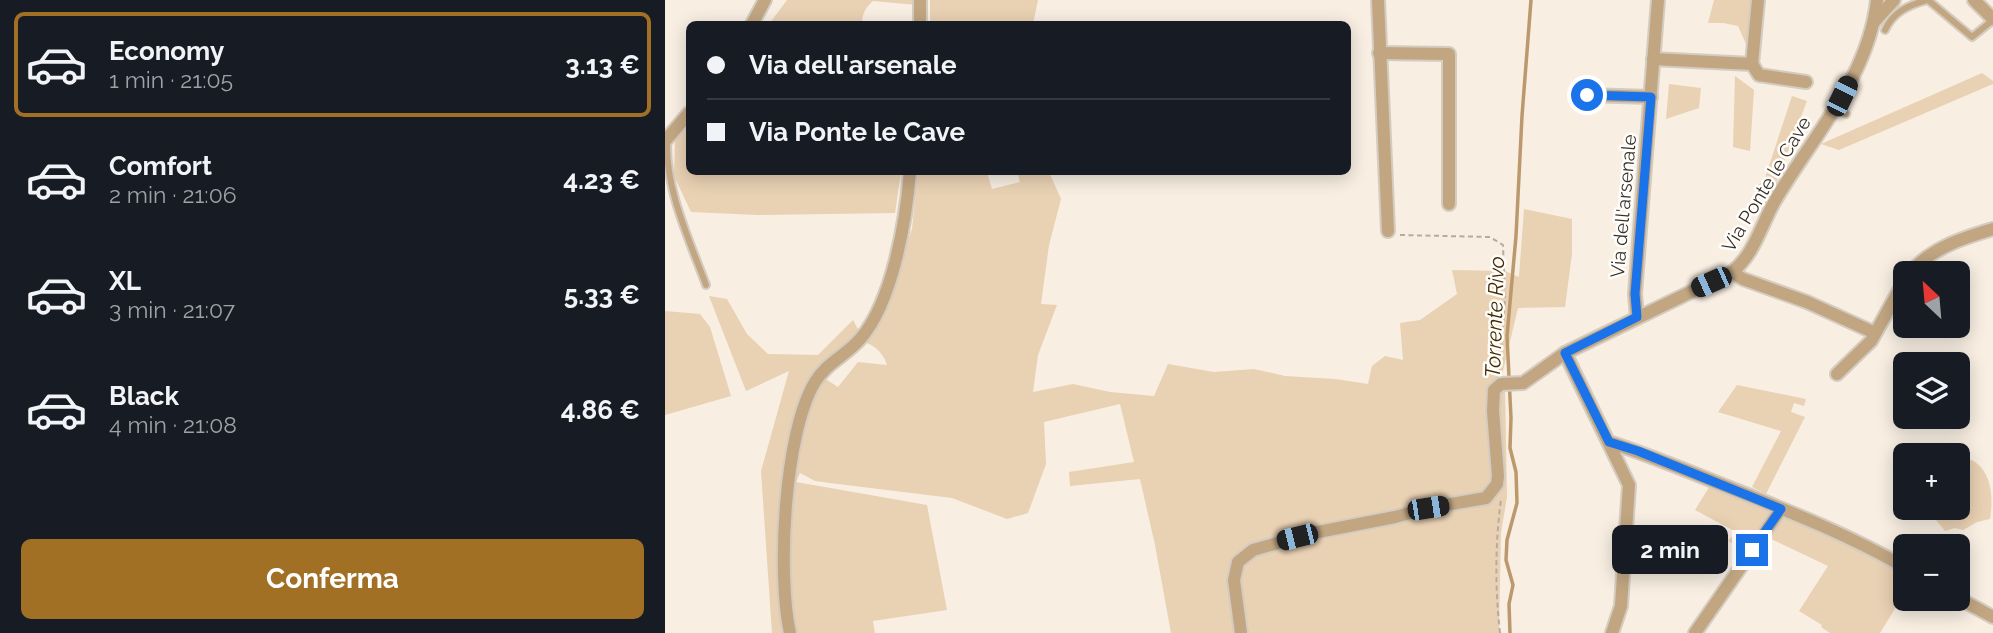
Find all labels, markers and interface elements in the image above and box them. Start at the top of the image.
icon: car [25,33,88,96]
text: Economy [109,36,224,66]
text: 3.13 € [565,50,640,80]
text: Via dell'arsenale [749,50,957,80]
text: 1 min · 21:05 [109,66,233,93]
car [1824,73,1861,119]
route start [1571,79,1603,111]
street label: Via Ponte le Cave [1717,113,1815,255]
text: Via Ponte le Cave [749,117,965,147]
street label: Via dell'arsenale [1606,133,1640,279]
icon: car [25,148,88,211]
text: Comfort [109,151,212,181]
text: 4.23 € [563,165,640,195]
text: 2 min · 21:06 [109,181,237,208]
water label: Torrente Rivo [1480,256,1509,378]
north arrow [1893,261,1971,338]
map controls [1893,261,1970,611]
icon: car [25,263,88,326]
car [1688,264,1735,300]
text: XL [109,266,141,296]
text: 5.33 € [564,280,640,310]
text: 3 min · 21:07 [109,296,235,323]
button: layers [1893,352,1970,429]
icon: car [25,378,88,441]
text: Black [109,381,179,411]
text: 4.86 € [561,395,640,425]
text: 4 min · 21:08 [109,411,237,438]
button: + [1893,443,1970,520]
car [1406,494,1451,522]
car [1275,522,1320,552]
callout: 2 min [1612,526,1727,574]
route end [1736,534,1768,566]
button: − [1893,534,1970,611]
text: 2 min [1640,536,1700,563]
button: Conferma [21,539,644,619]

